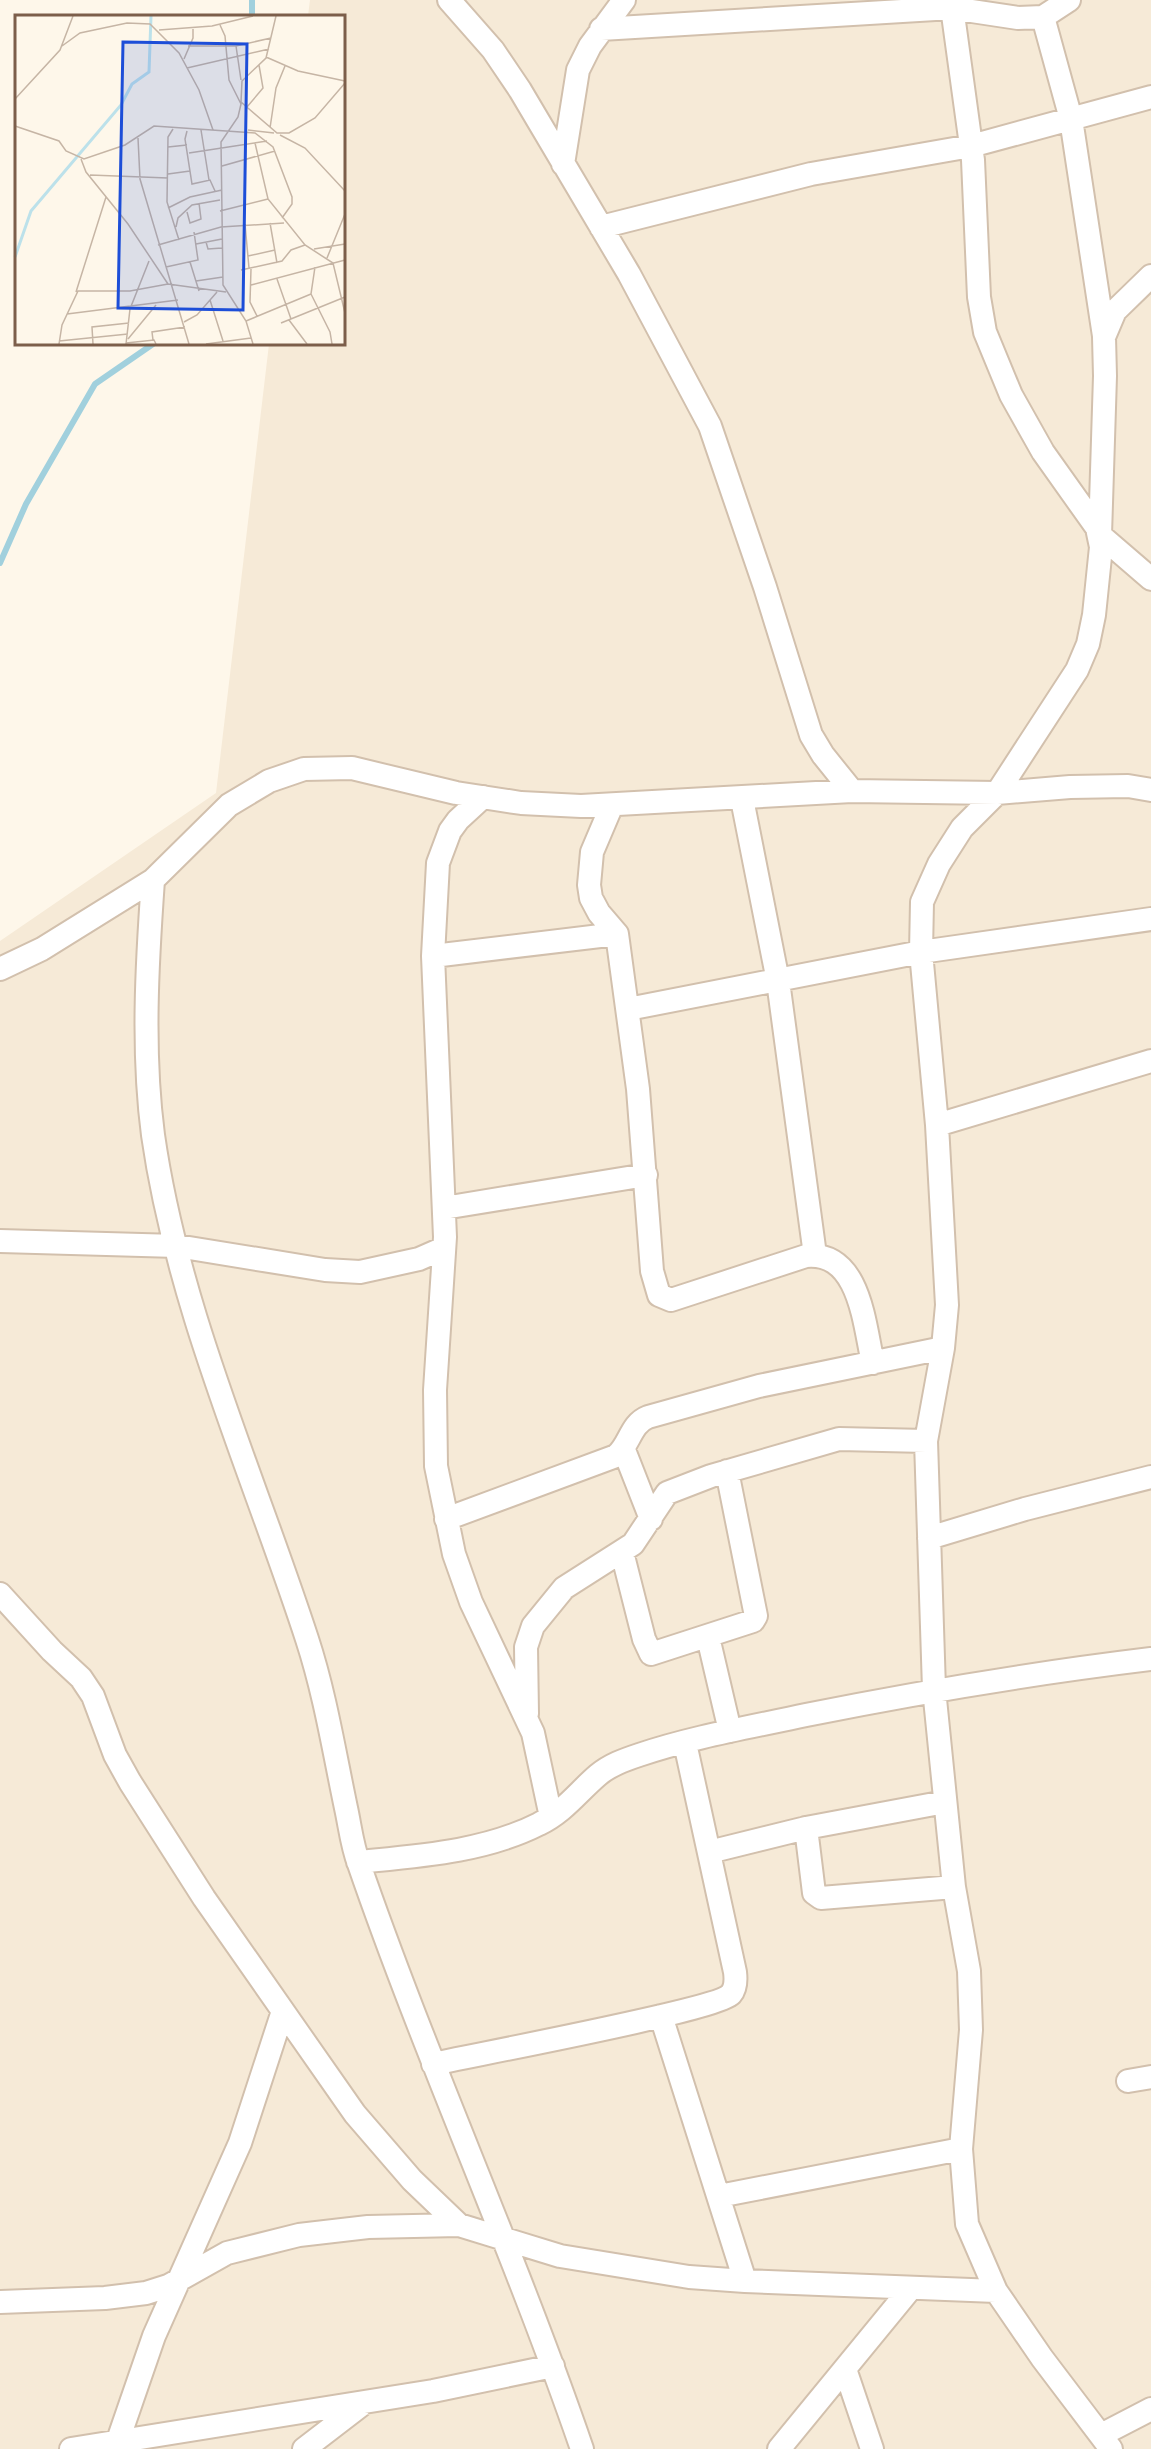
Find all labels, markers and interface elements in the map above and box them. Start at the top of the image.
inset map [15,15,345,345]

